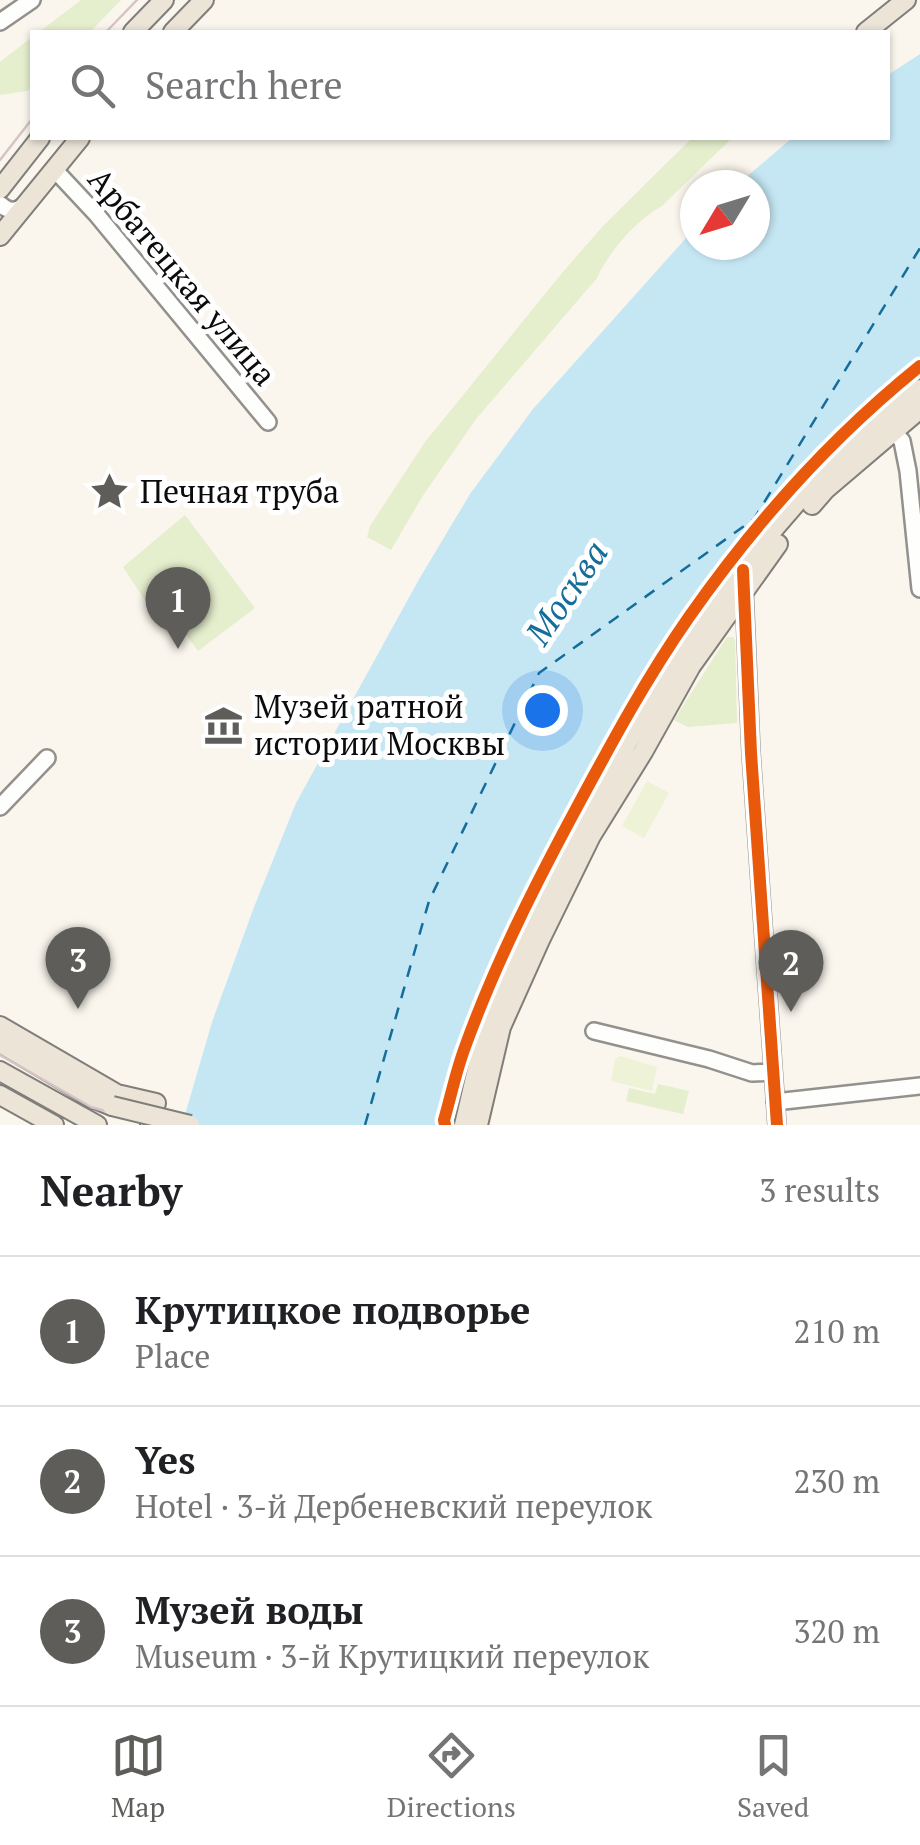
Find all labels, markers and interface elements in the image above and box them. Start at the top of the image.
search box [30,30,890,140]
icon: search [65,58,120,113]
text: Search here [145,60,343,110]
street label: Арбатецкая улица [79,159,286,394]
north arrow [680,170,770,260]
place label: Печная труба [140,470,339,512]
place icon: Печная труба [89,471,131,513]
water label: Москва [514,531,618,654]
pin: 1 [146,566,210,649]
place label: Музей ратной истории Москвы [254,685,505,764]
your location [517,685,568,736]
museum icon: Музей ратной истории Москвы [203,704,245,746]
pin: 3 [46,926,110,1009]
pin: 2 [758,930,824,1012]
text: Nearby [40,1162,182,1218]
text: 3 results [759,1169,880,1211]
text: Крутицкое подворье [135,1285,530,1335]
text: 1 [63,1310,82,1352]
text: 210 m [793,1310,880,1352]
text: Place [135,1335,210,1377]
text: Yes [135,1435,195,1485]
text: 2 [63,1460,82,1502]
text: 230 m [793,1460,880,1502]
text: Hotel · 3-й Дербеневский переулок [135,1485,652,1527]
text: Музей воды [135,1585,364,1635]
text: 3 [63,1610,82,1652]
text: 320 m [793,1610,880,1652]
text: Museum · 3-й Крутицкий переулок [135,1635,649,1677]
tab: Map [111,1728,166,1825]
tab: Directions [387,1728,516,1825]
tab: Saved [737,1728,809,1825]

